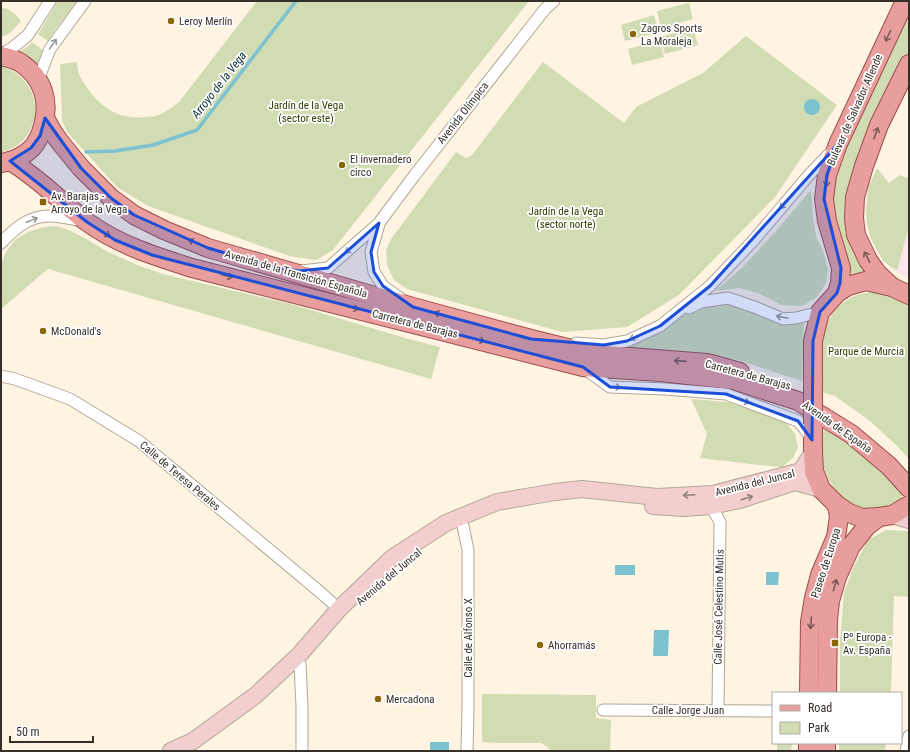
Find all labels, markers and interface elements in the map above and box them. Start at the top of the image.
place label: Leroy Merlín [179,15,232,28]
marker: Leroy Merlín [166,16,176,26]
place label: Zagros Sports La Moraleja [641,22,702,48]
marker: Zagros Sports La Moraleja [628,29,638,39]
one-way arrow [884,30,891,42]
one-way arrow [49,39,57,50]
water label: Arroyo de la Vega [188,49,249,122]
street label: Bulevar de Salvador Allende [825,52,885,168]
street label: Avenida Olímpica [435,79,491,147]
park label: Jardín de la Vega (sector este) [269,99,343,125]
one-way arrow [873,127,880,140]
place label: El invernadero circo [350,153,412,179]
marker: El invernadero circo [337,160,347,170]
one-way arrow [823,174,830,187]
place label: Av. Barajas - Arroyo de la Vega [51,190,127,216]
marker: Av. Barajas - Arroyo de la Vega [38,197,48,207]
one-way arrow [780,199,789,210]
park label: Jardín de la Vega (sector norte) [529,205,603,231]
one-way arrow [25,215,37,223]
one-way arrow [99,229,110,237]
one-way arrow [188,238,200,246]
one-way arrow [345,244,355,253]
street label: Avenida de la Transición Española [223,247,369,301]
one-way arrow [862,251,870,263]
one-way arrow [220,273,233,281]
one-way arrow [346,305,359,313]
street label: Carretera de Barajas [371,307,459,341]
one-way arrow [433,310,446,317]
one-way arrow [775,313,788,321]
place label: McDonald's [51,325,101,338]
marker: McDonald's [38,326,48,336]
one-way arrow [629,334,641,341]
one-way arrow [472,337,485,345]
park label: Parque de Murcia [828,345,904,358]
one-way arrow [673,357,686,364]
street label: Carretera de Barajas [704,357,792,393]
one-way arrow [609,383,622,391]
one-way arrow [737,398,750,405]
street label: Avenida de España [800,398,874,456]
street label: Calle de Teresa Perales [137,439,223,513]
street label: Avenida del Juncal [714,467,796,499]
one-way arrow [683,492,696,499]
one-way arrow [740,494,753,501]
street label: Paseo de Europa [809,526,843,600]
street label: Avenida del Juncal [354,546,424,608]
street label: Calle José Celestino Mutis [711,549,727,665]
one-way arrow [832,579,839,592]
street label: Calle de Alfonso X [462,598,475,678]
one-way arrow [807,616,814,629]
place label: Pº Europa - Av. España [843,631,892,657]
marker: Pº Europa - Av. España [830,638,840,648]
place label: Ahorramás [548,639,596,652]
marker: Ahorramás [535,640,545,650]
legend [772,692,902,744]
place label: Mercadona [386,693,435,706]
marker: Mercadona [373,694,383,704]
text: Road [808,701,832,715]
street label: Calle Jorge Juan [652,704,724,717]
scale bar [10,718,93,744]
text: Park [808,721,830,735]
text: 50 m [16,725,40,739]

